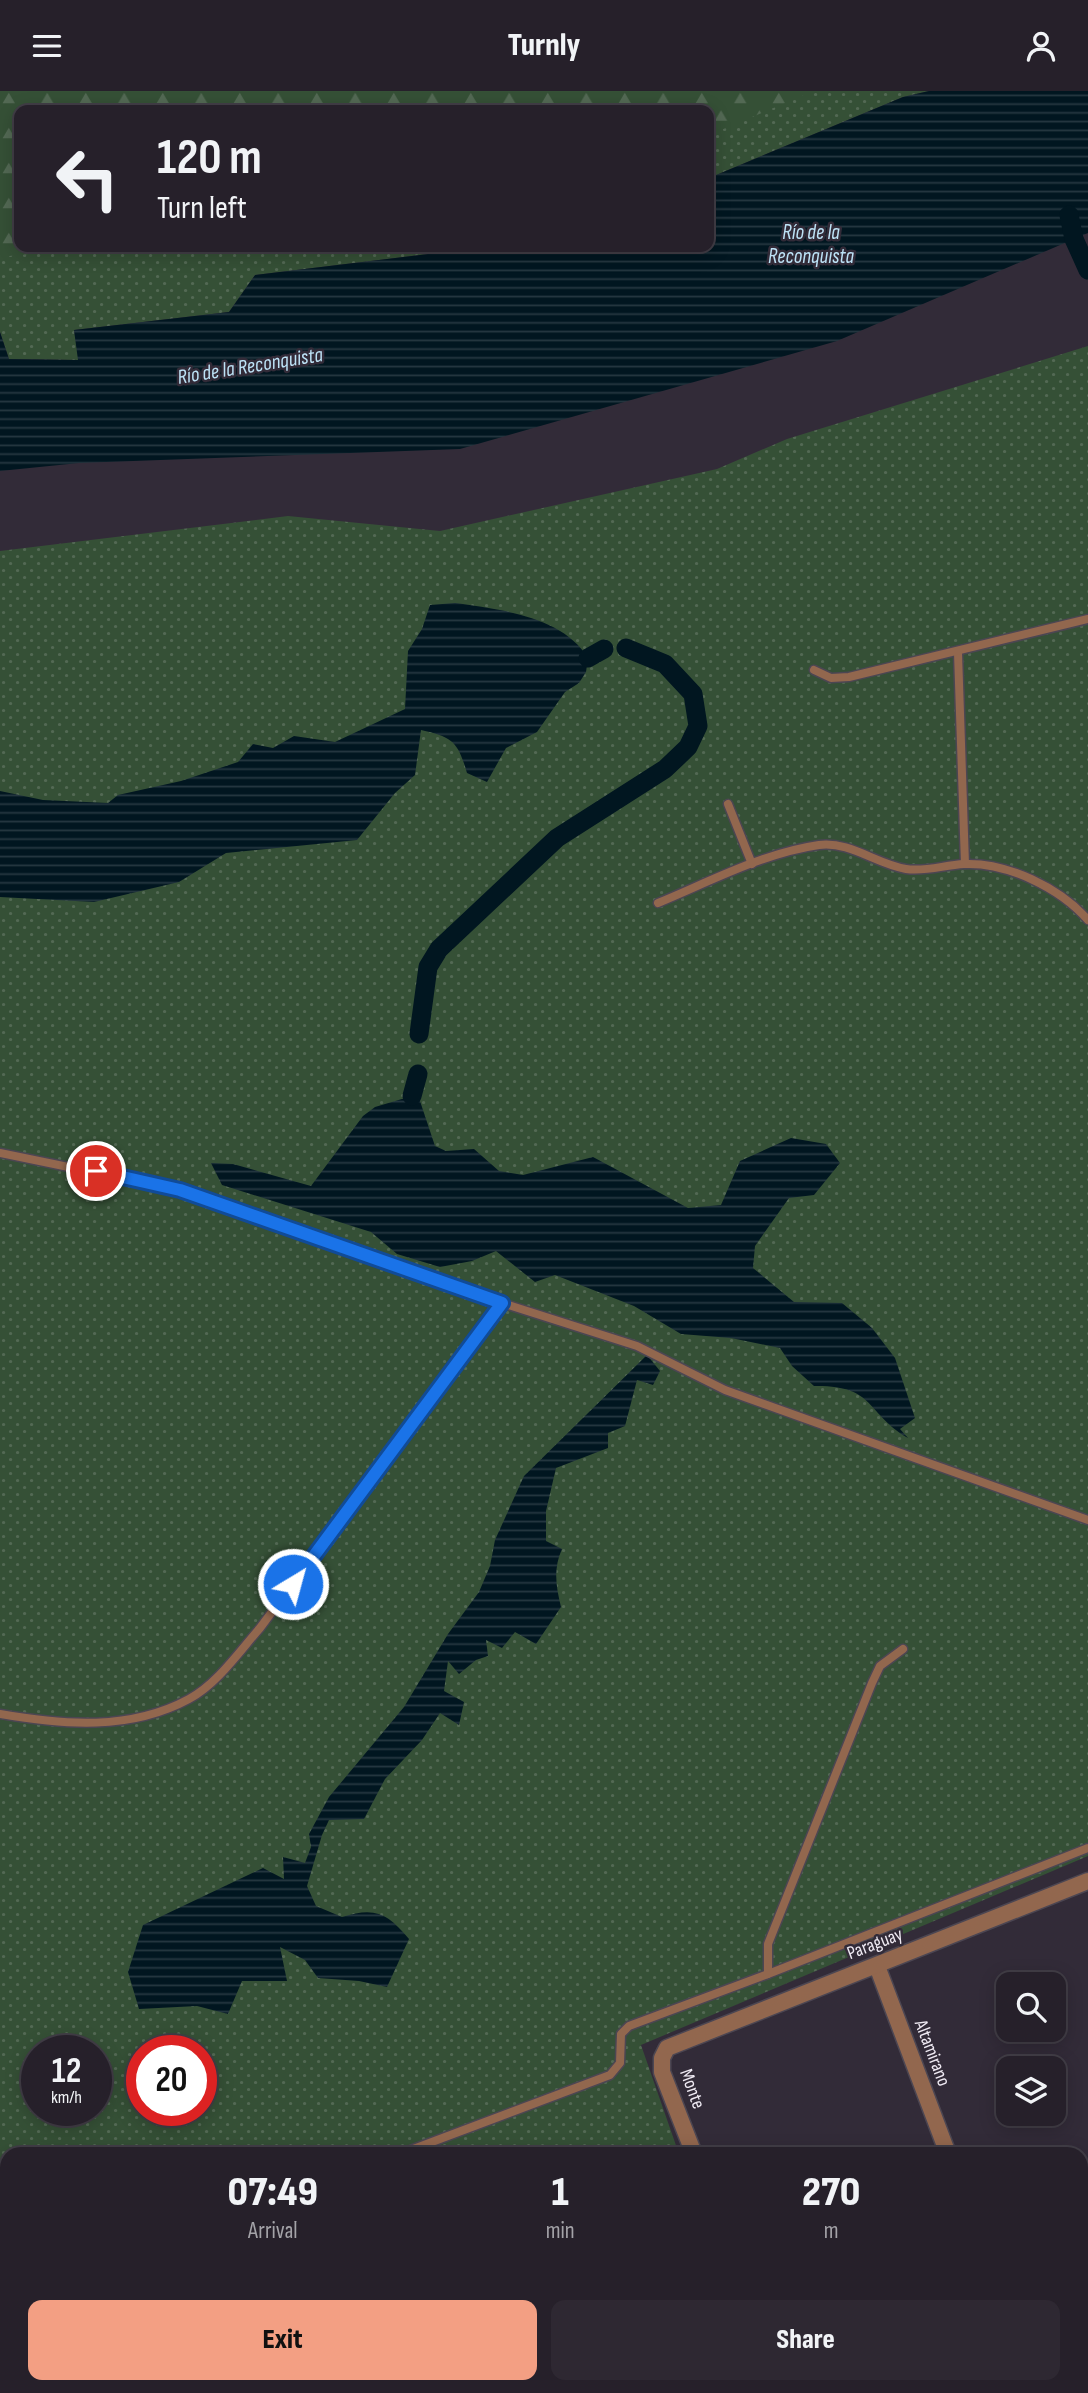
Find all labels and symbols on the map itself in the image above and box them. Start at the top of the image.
water label: Río de la Reconquista [768,220,854,269]
water label: Río de la Reconquista [176,342,325,390]
pin [66,1141,126,1201]
position arrow [256,1547,330,1621]
street label: Paraguay [844,1923,907,1965]
street label: Altamirano [909,2016,955,2089]
speed limit sign: 20 [126,2035,217,2126]
street label: Monte [674,2066,710,2112]

